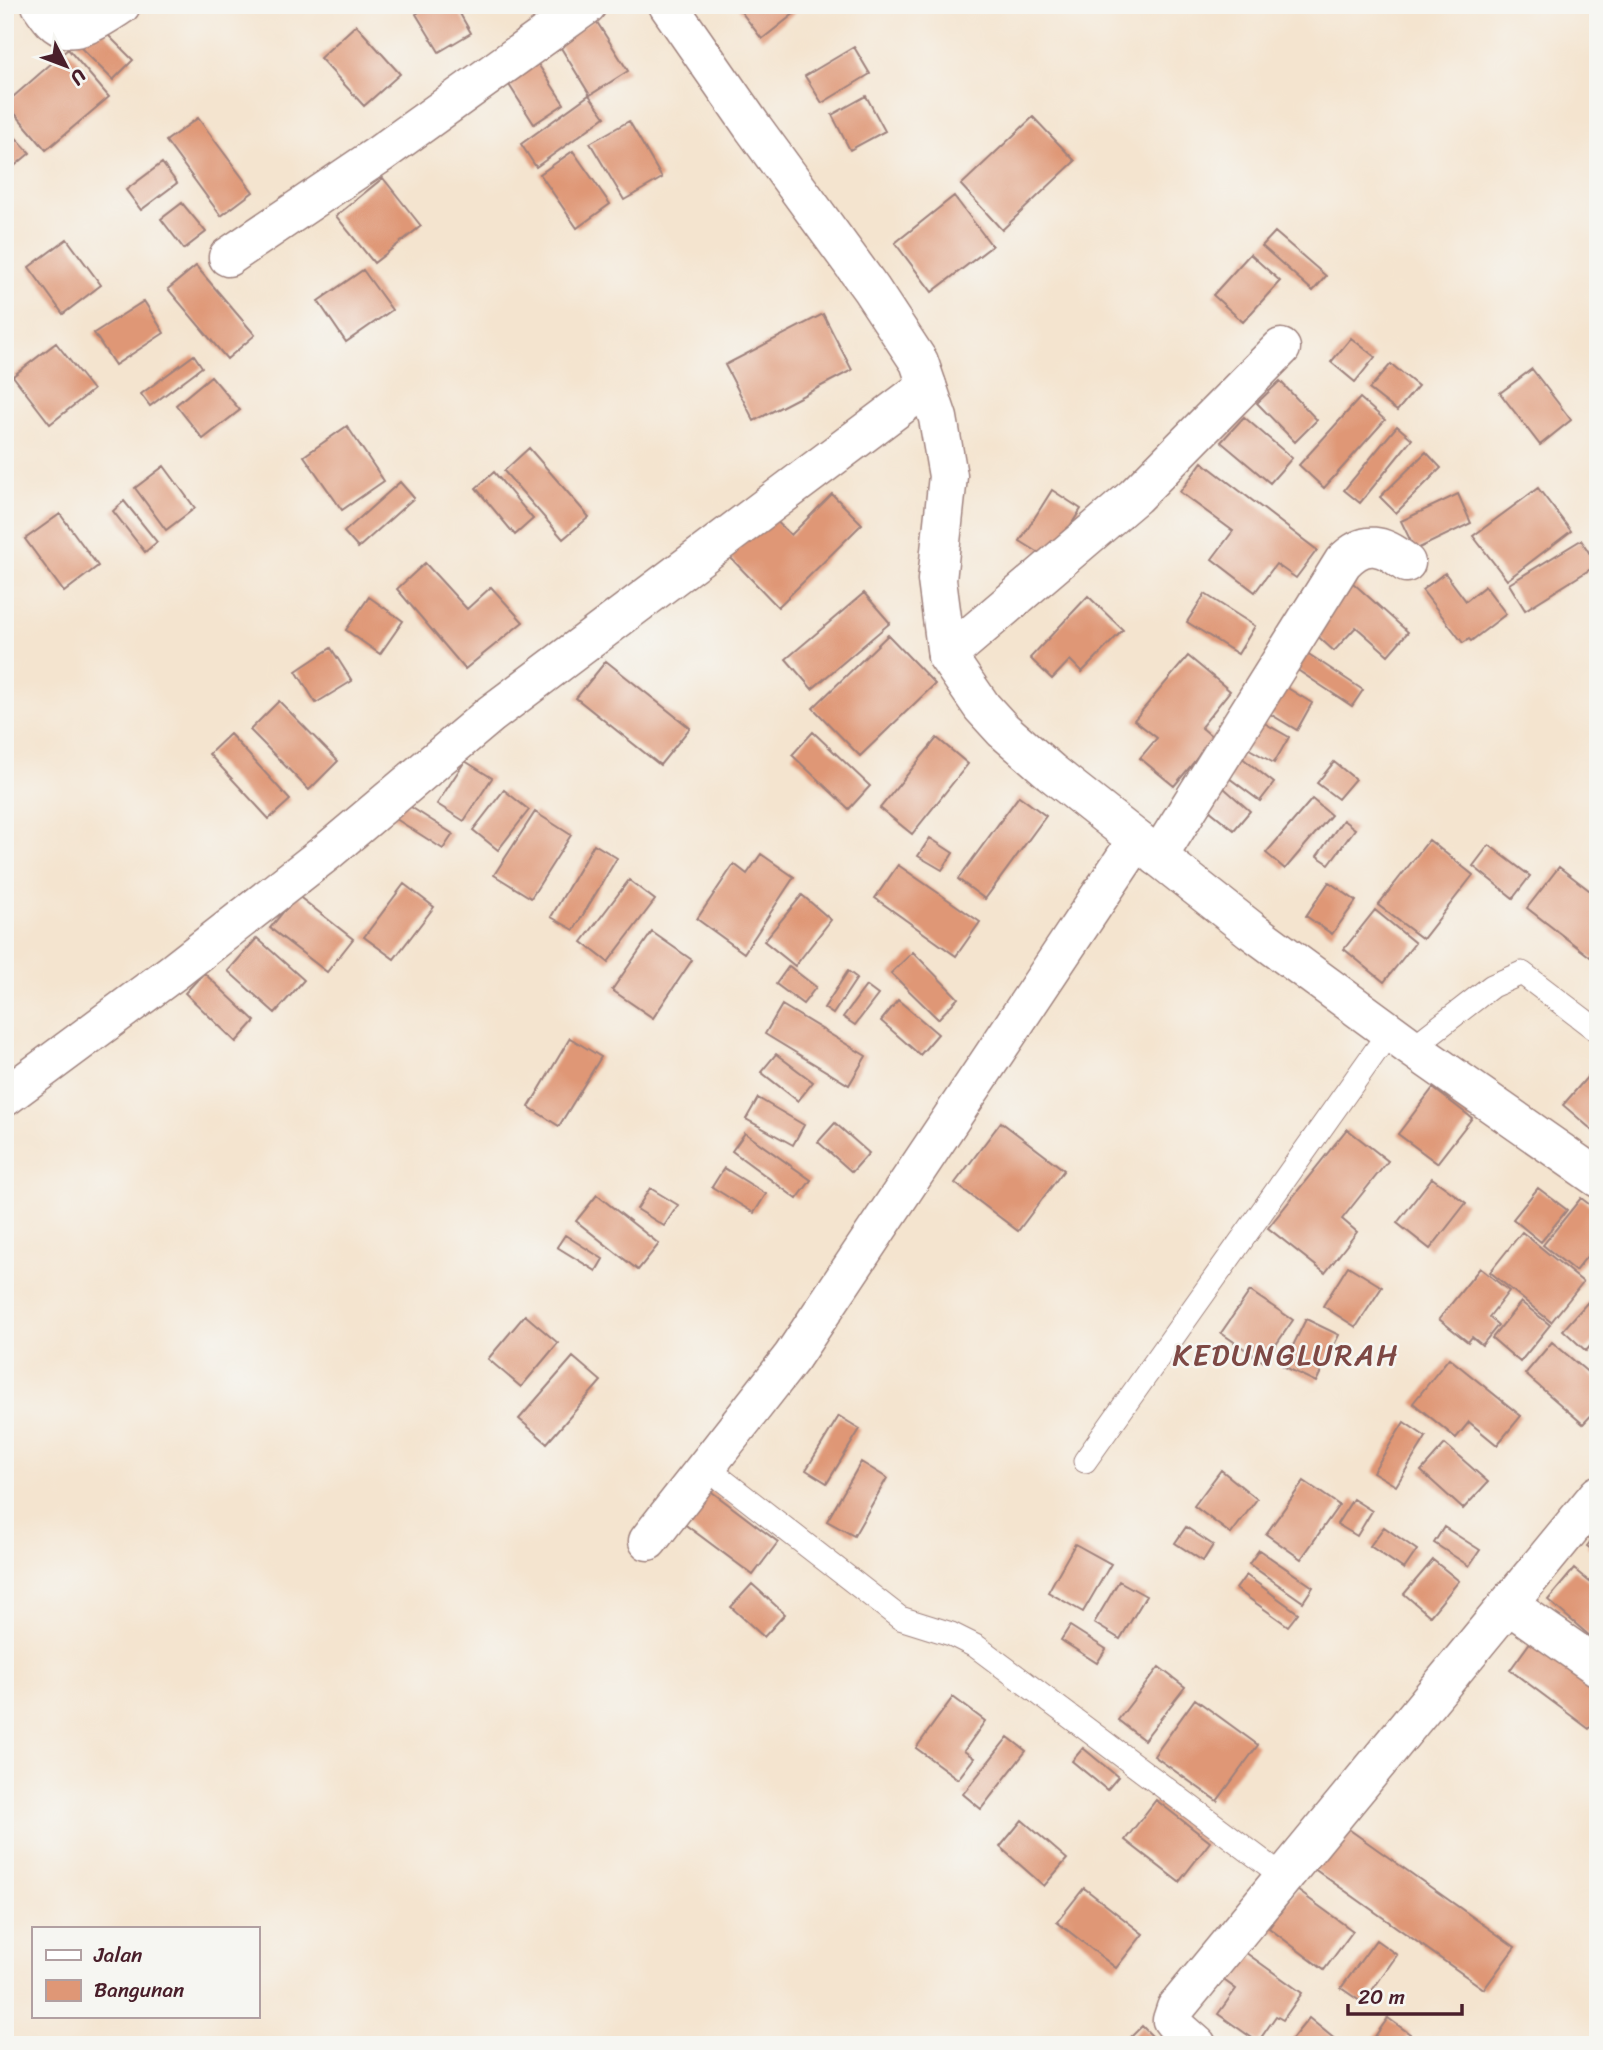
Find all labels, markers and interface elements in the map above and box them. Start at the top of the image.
north arrow [32,32,102,102]
text: U [61,61,95,94]
district label: KEDUNGLURAH [1172,1328,1400,1382]
legend [32,1927,259,2018]
text: Jalan [93,1936,142,1974]
text: Bangunan [94,1971,184,2009]
scale bar [1348,1973,1461,2017]
text: 20 m [1358,1978,1405,2016]

